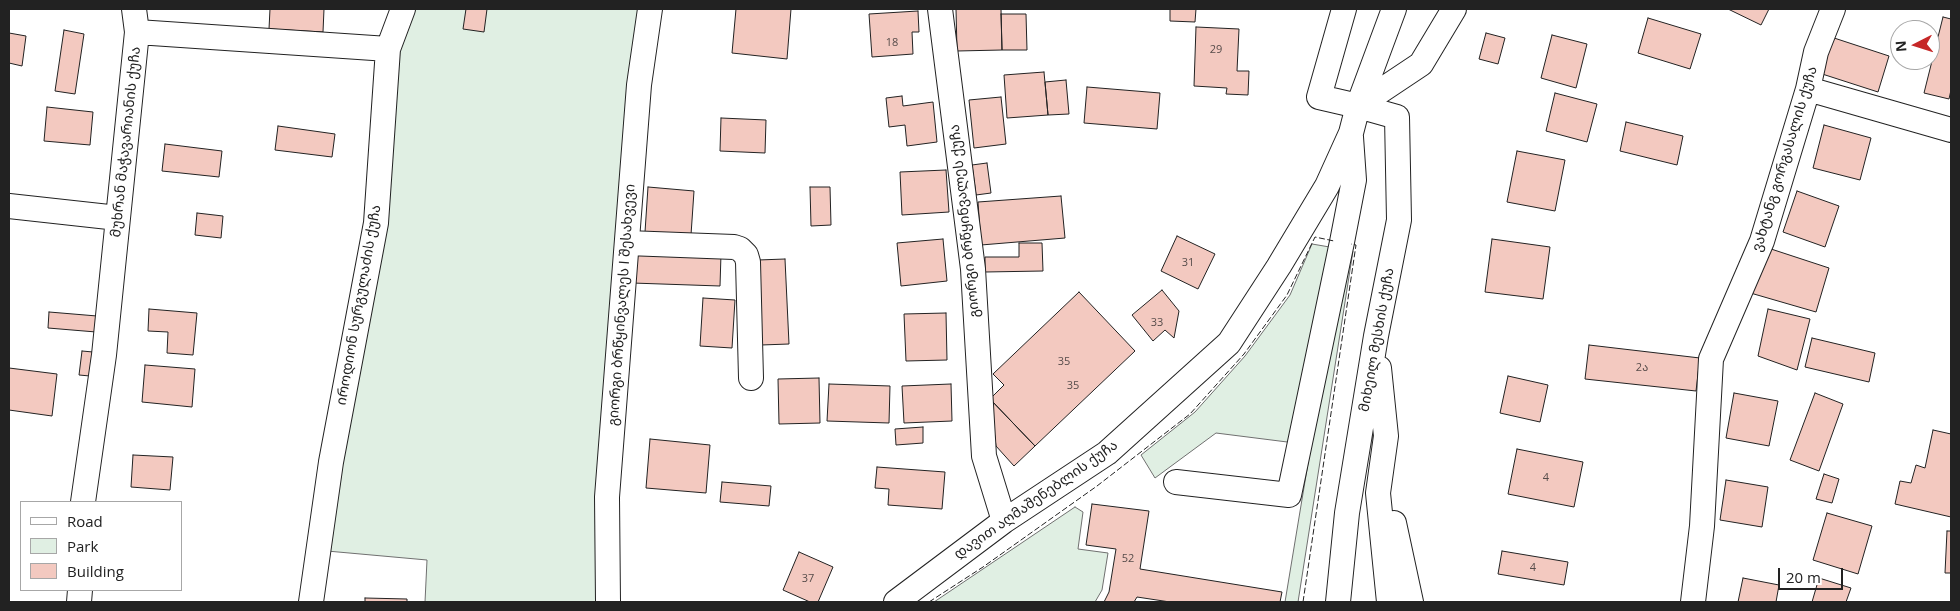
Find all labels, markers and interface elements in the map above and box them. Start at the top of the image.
north arrow [1890,20,1940,70]
house number: 18 [886,36,898,50]
text: N [1891,40,1911,53]
house number: 29 [1210,43,1222,57]
street label: მუხრან მაჭავარიანის ქუჩა [108,46,144,238]
street label: ვახტანგ გორგასალის ქუჩა [1749,64,1821,254]
street label: გიორგი ბრწყინვალეს ქუჩა [946,123,984,319]
street label: გიორგი ბრწყინვალეს I შესახვევი [605,183,639,427]
street label: იროდიონ სურგულაძის ქუჩა [333,204,385,406]
house number: 31 [1182,256,1194,270]
street label: მიხეილ მესხის ქუჩა [1356,267,1398,413]
house number: 33 [1151,316,1163,330]
house number: 35 [1058,355,1070,369]
house number: 2ა [1636,361,1648,375]
house number: 35 [1067,379,1079,393]
street label: დავით აღმაშენებლის ქუჩა [951,437,1121,563]
house number: 4 [1543,471,1549,485]
legend [20,501,182,591]
text: Road [67,511,103,531]
text: Park [67,536,98,556]
house number: 52 [1122,552,1134,566]
scale bar [1780,558,1845,590]
text: Building [67,561,124,581]
house number: 4 [1530,561,1536,575]
text: 20 m [1786,567,1821,587]
house number: 37 [802,572,814,586]

